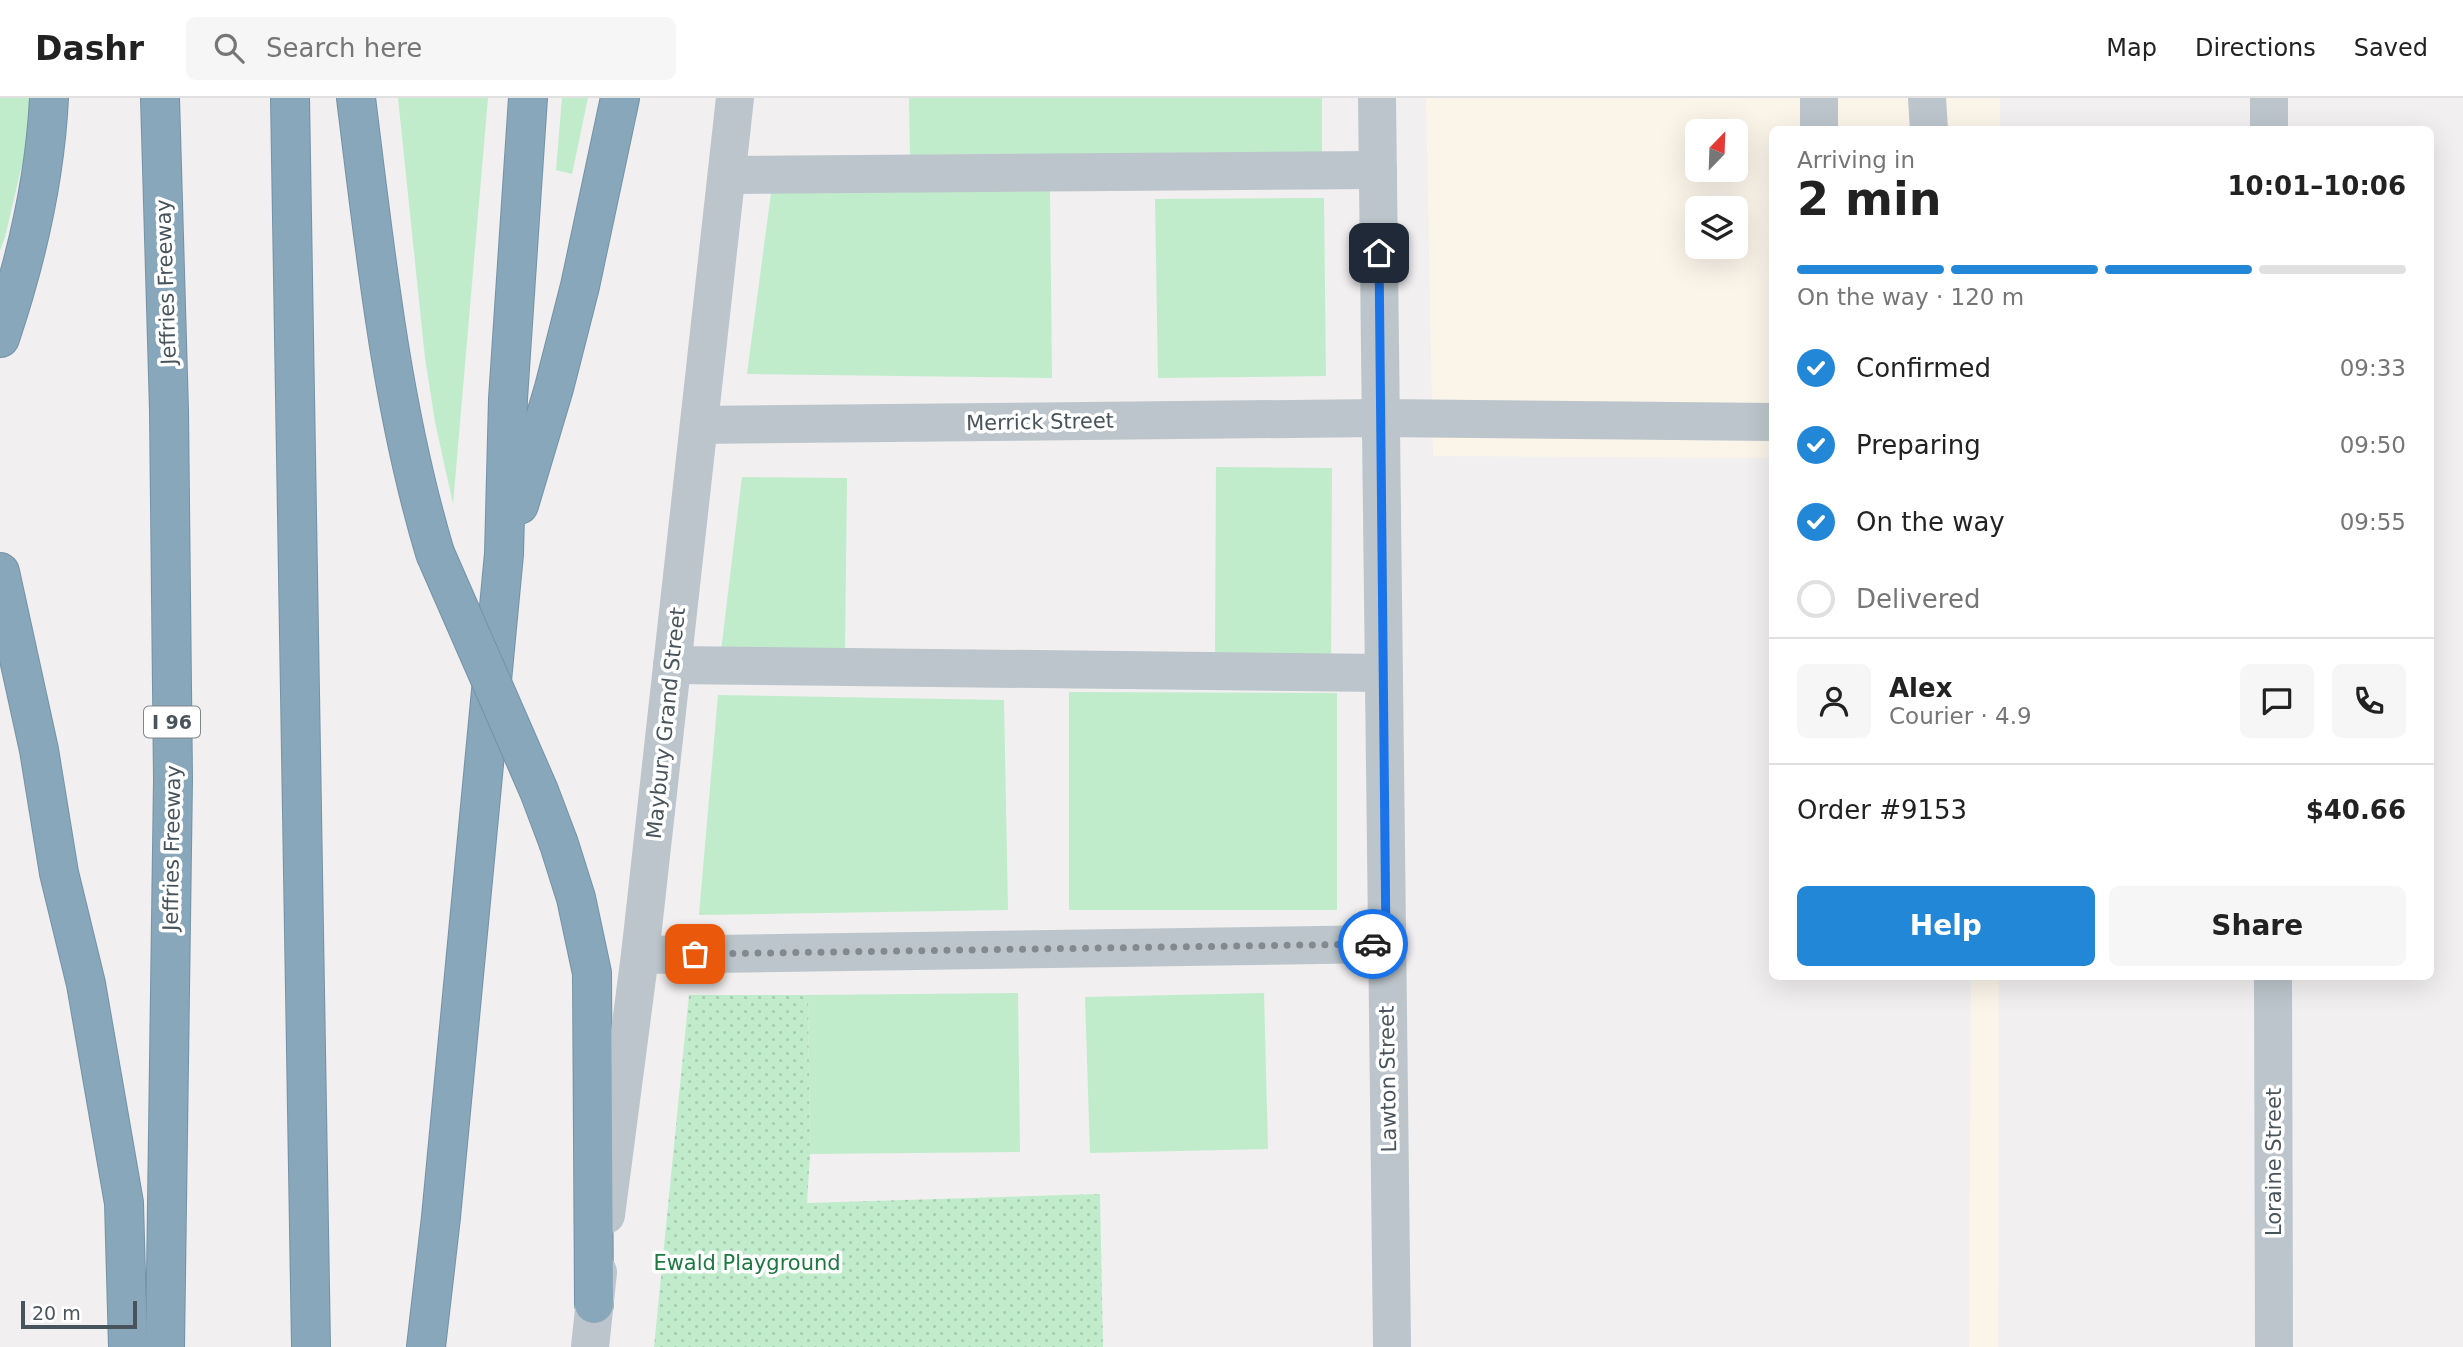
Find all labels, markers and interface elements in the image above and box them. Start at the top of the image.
search box [186,17,676,80]
text: Dashr [35,29,144,68]
icon: search [210,29,248,67]
text: Search here [266,33,422,63]
text: Map [2106,34,2157,62]
text: Directions [2195,34,2316,62]
text: Saved [2354,34,2428,62]
north arrow [1685,119,1748,182]
map controls [1685,119,1748,259]
text: Arriving in [1797,147,1915,173]
text: 10:01–10:06 [2227,171,2406,201]
text: 2 min [1797,172,1941,226]
button: layers [1685,196,1748,259]
street label: Jeffries Freeway [151,199,181,367]
pin [1349,223,1409,283]
icon: home [1360,234,1398,272]
text: On the way · 120 m [1797,284,2024,310]
icon: check [1797,349,1835,387]
text: Confirmed [1856,353,1991,383]
text: 09:33 [2340,355,2406,381]
street label: Merrick Street [966,409,1114,435]
icon: check [1797,426,1835,464]
text: Preparing [1856,430,1981,460]
text: 09:50 [2340,432,2406,458]
icon: check [1797,503,1835,541]
text: On the way [1856,507,2005,537]
text: 09:55 [2340,509,2406,535]
text: Delivered [1856,584,1980,614]
street label: Maybury Grand Street [642,606,690,840]
button: person [1797,664,1871,738]
button: chat [2240,664,2314,738]
button: phone [2332,664,2406,738]
text: Alex [1889,673,1952,703]
text: Courier · 4.9 [1889,703,2032,729]
road number: I 96 [144,706,200,737]
street label: Jeffries Freeway [159,765,185,933]
text: Order #9153 [1797,795,1967,825]
text: $40.66 [2306,795,2406,825]
button: Help [1797,886,2095,966]
button: Share [2109,886,2406,966]
courier [1338,909,1408,979]
pin [665,924,725,984]
icon: car [1354,925,1392,963]
icon: bag [676,935,714,973]
street label: Lawton Street [1375,1005,1401,1153]
street label: Loraine Street [2262,1088,2286,1236]
park label: Ewald Playground [653,1251,841,1275]
scale bar [21,1298,136,1330]
text: 20 m [32,1302,81,1324]

